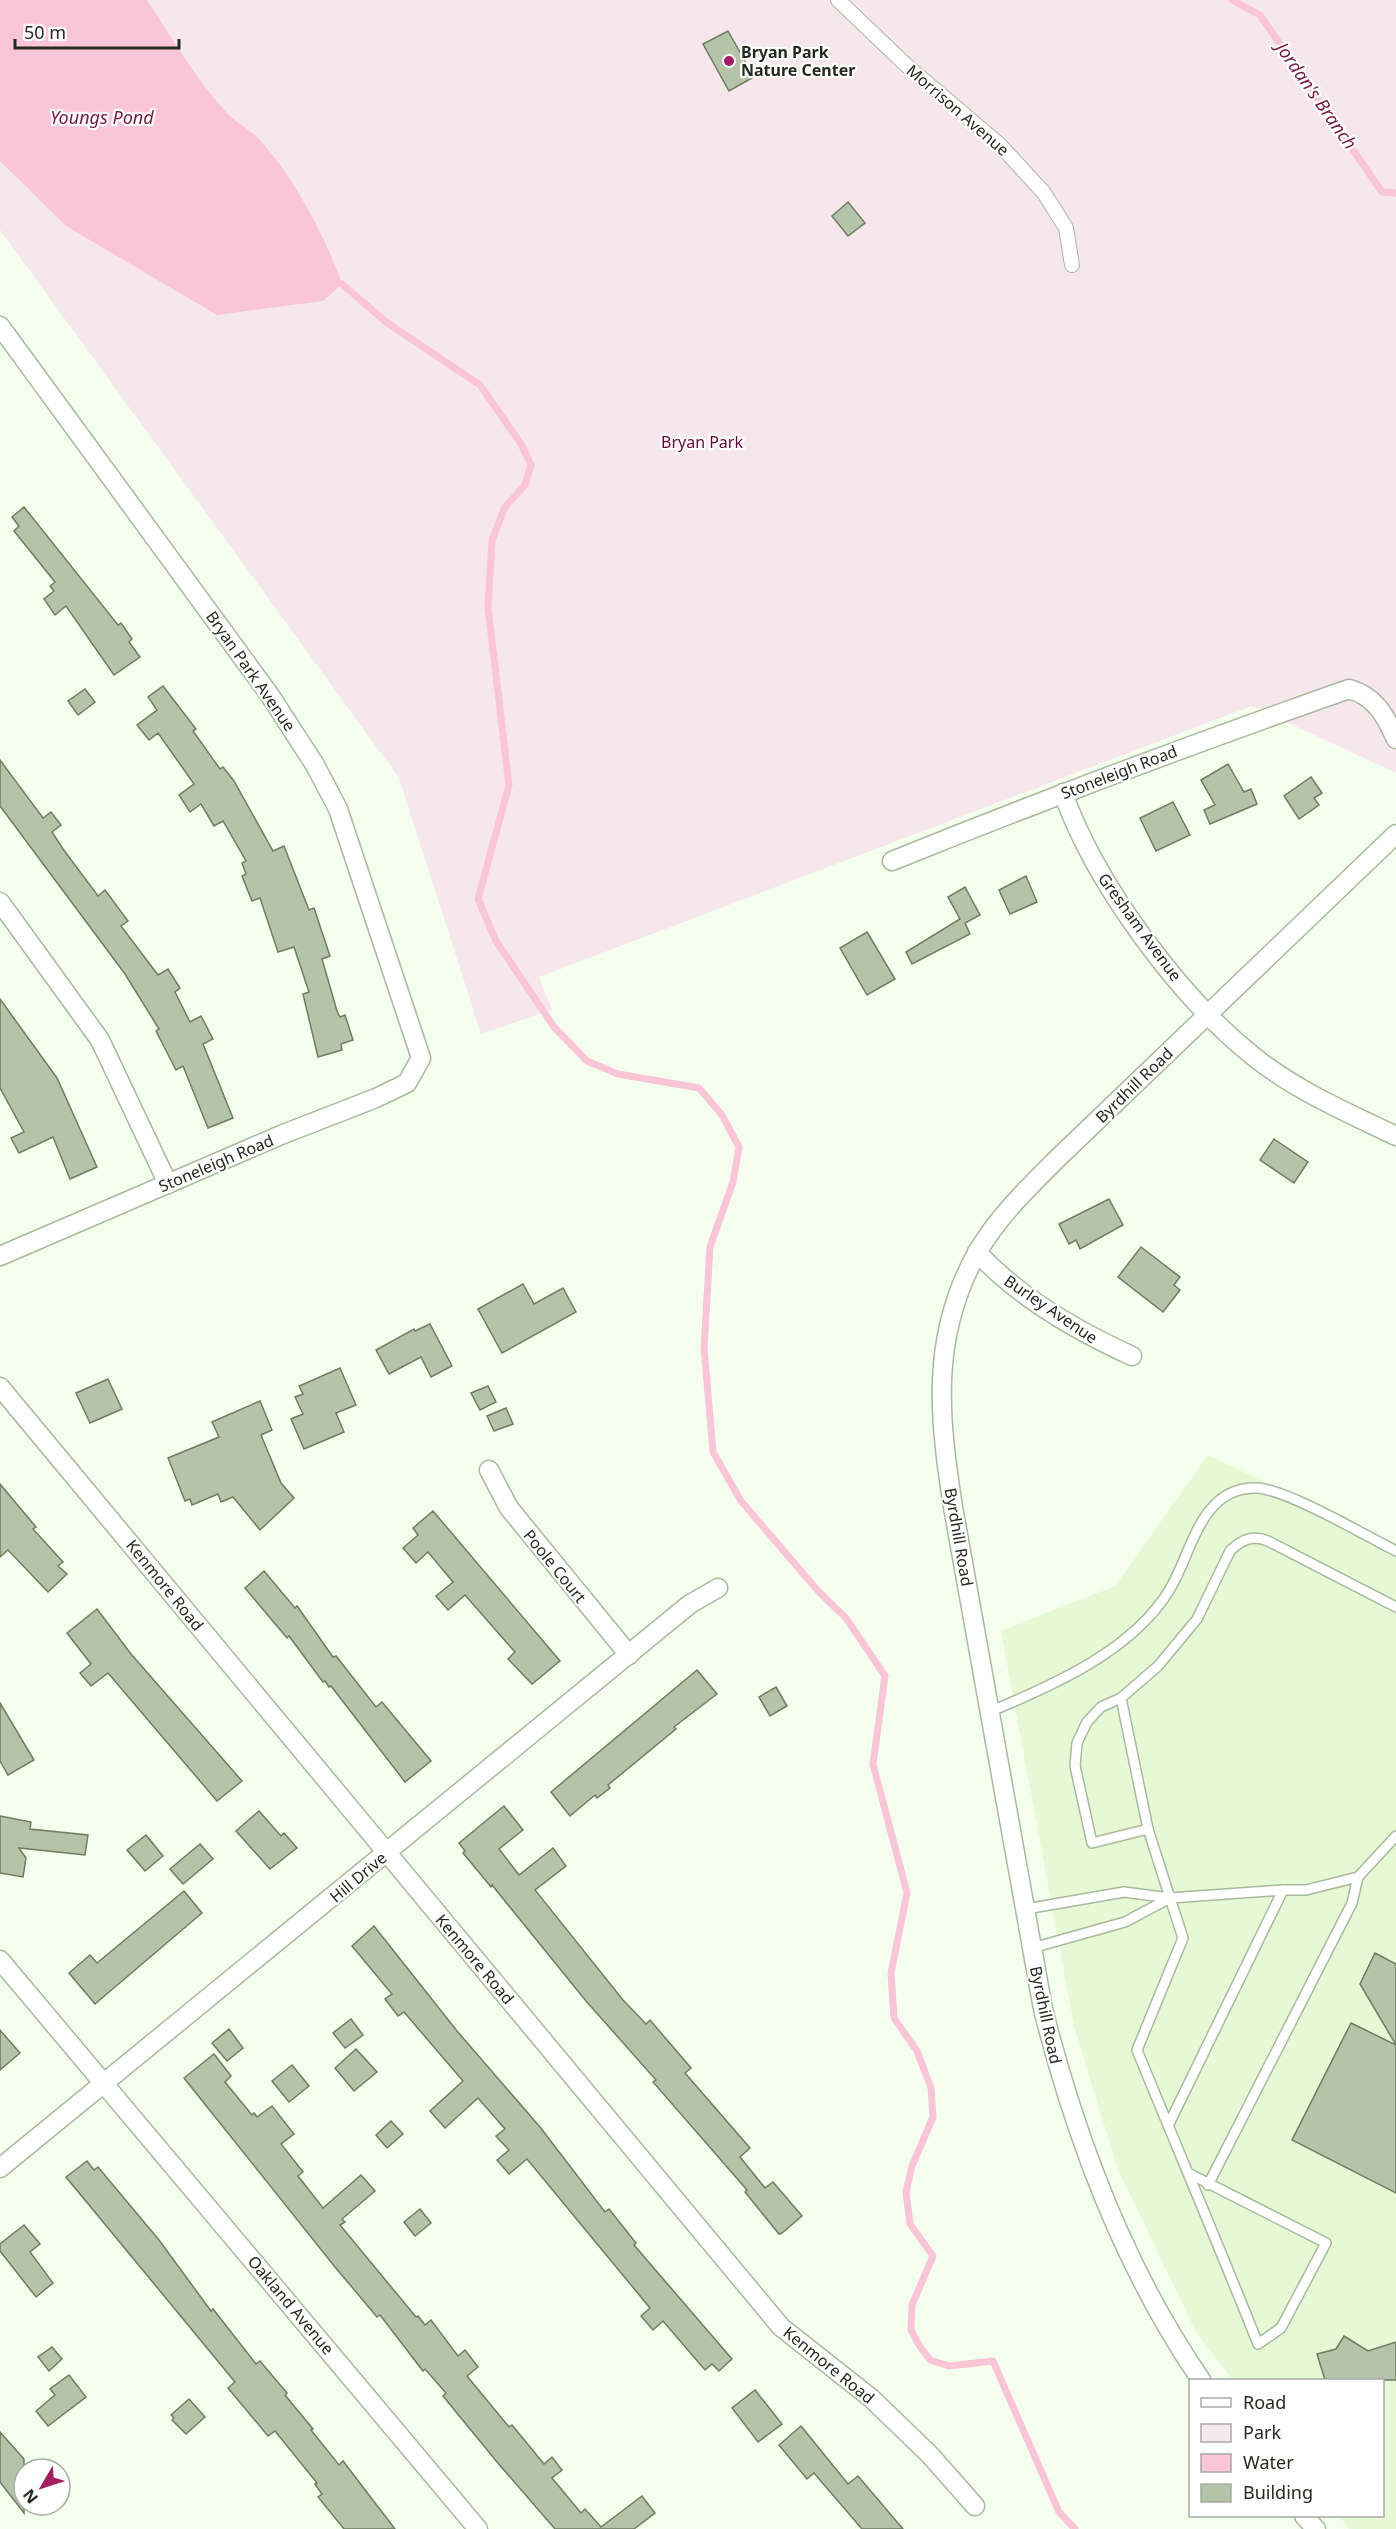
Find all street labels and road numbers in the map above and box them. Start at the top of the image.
street label: Morrison Avenue [902,59,1014,161]
street label: Bryan Park Avenue [201,606,301,736]
street label: Stoneleigh Road [1058,740,1180,804]
street label: Gresham Avenue [1093,868,1187,986]
street label: Byrdhill Road [1091,1043,1177,1127]
street label: Stoneleigh Road [155,1129,277,1197]
street label: Burley Avenue [1000,1270,1102,1348]
street label: Byrdhill Road [940,1486,978,1588]
street label: Poole Court [519,1525,592,1607]
street label: Kenmore Road [121,1535,209,1635]
street label: Hill Drive [325,1847,391,1907]
street label: Kenmore Road [431,1909,519,2009]
street label: Byrdhill Road [1025,1964,1067,2066]
street label: Oakland Avenue [243,2251,339,2359]
street label: Kenmore Road [779,2321,879,2409]

